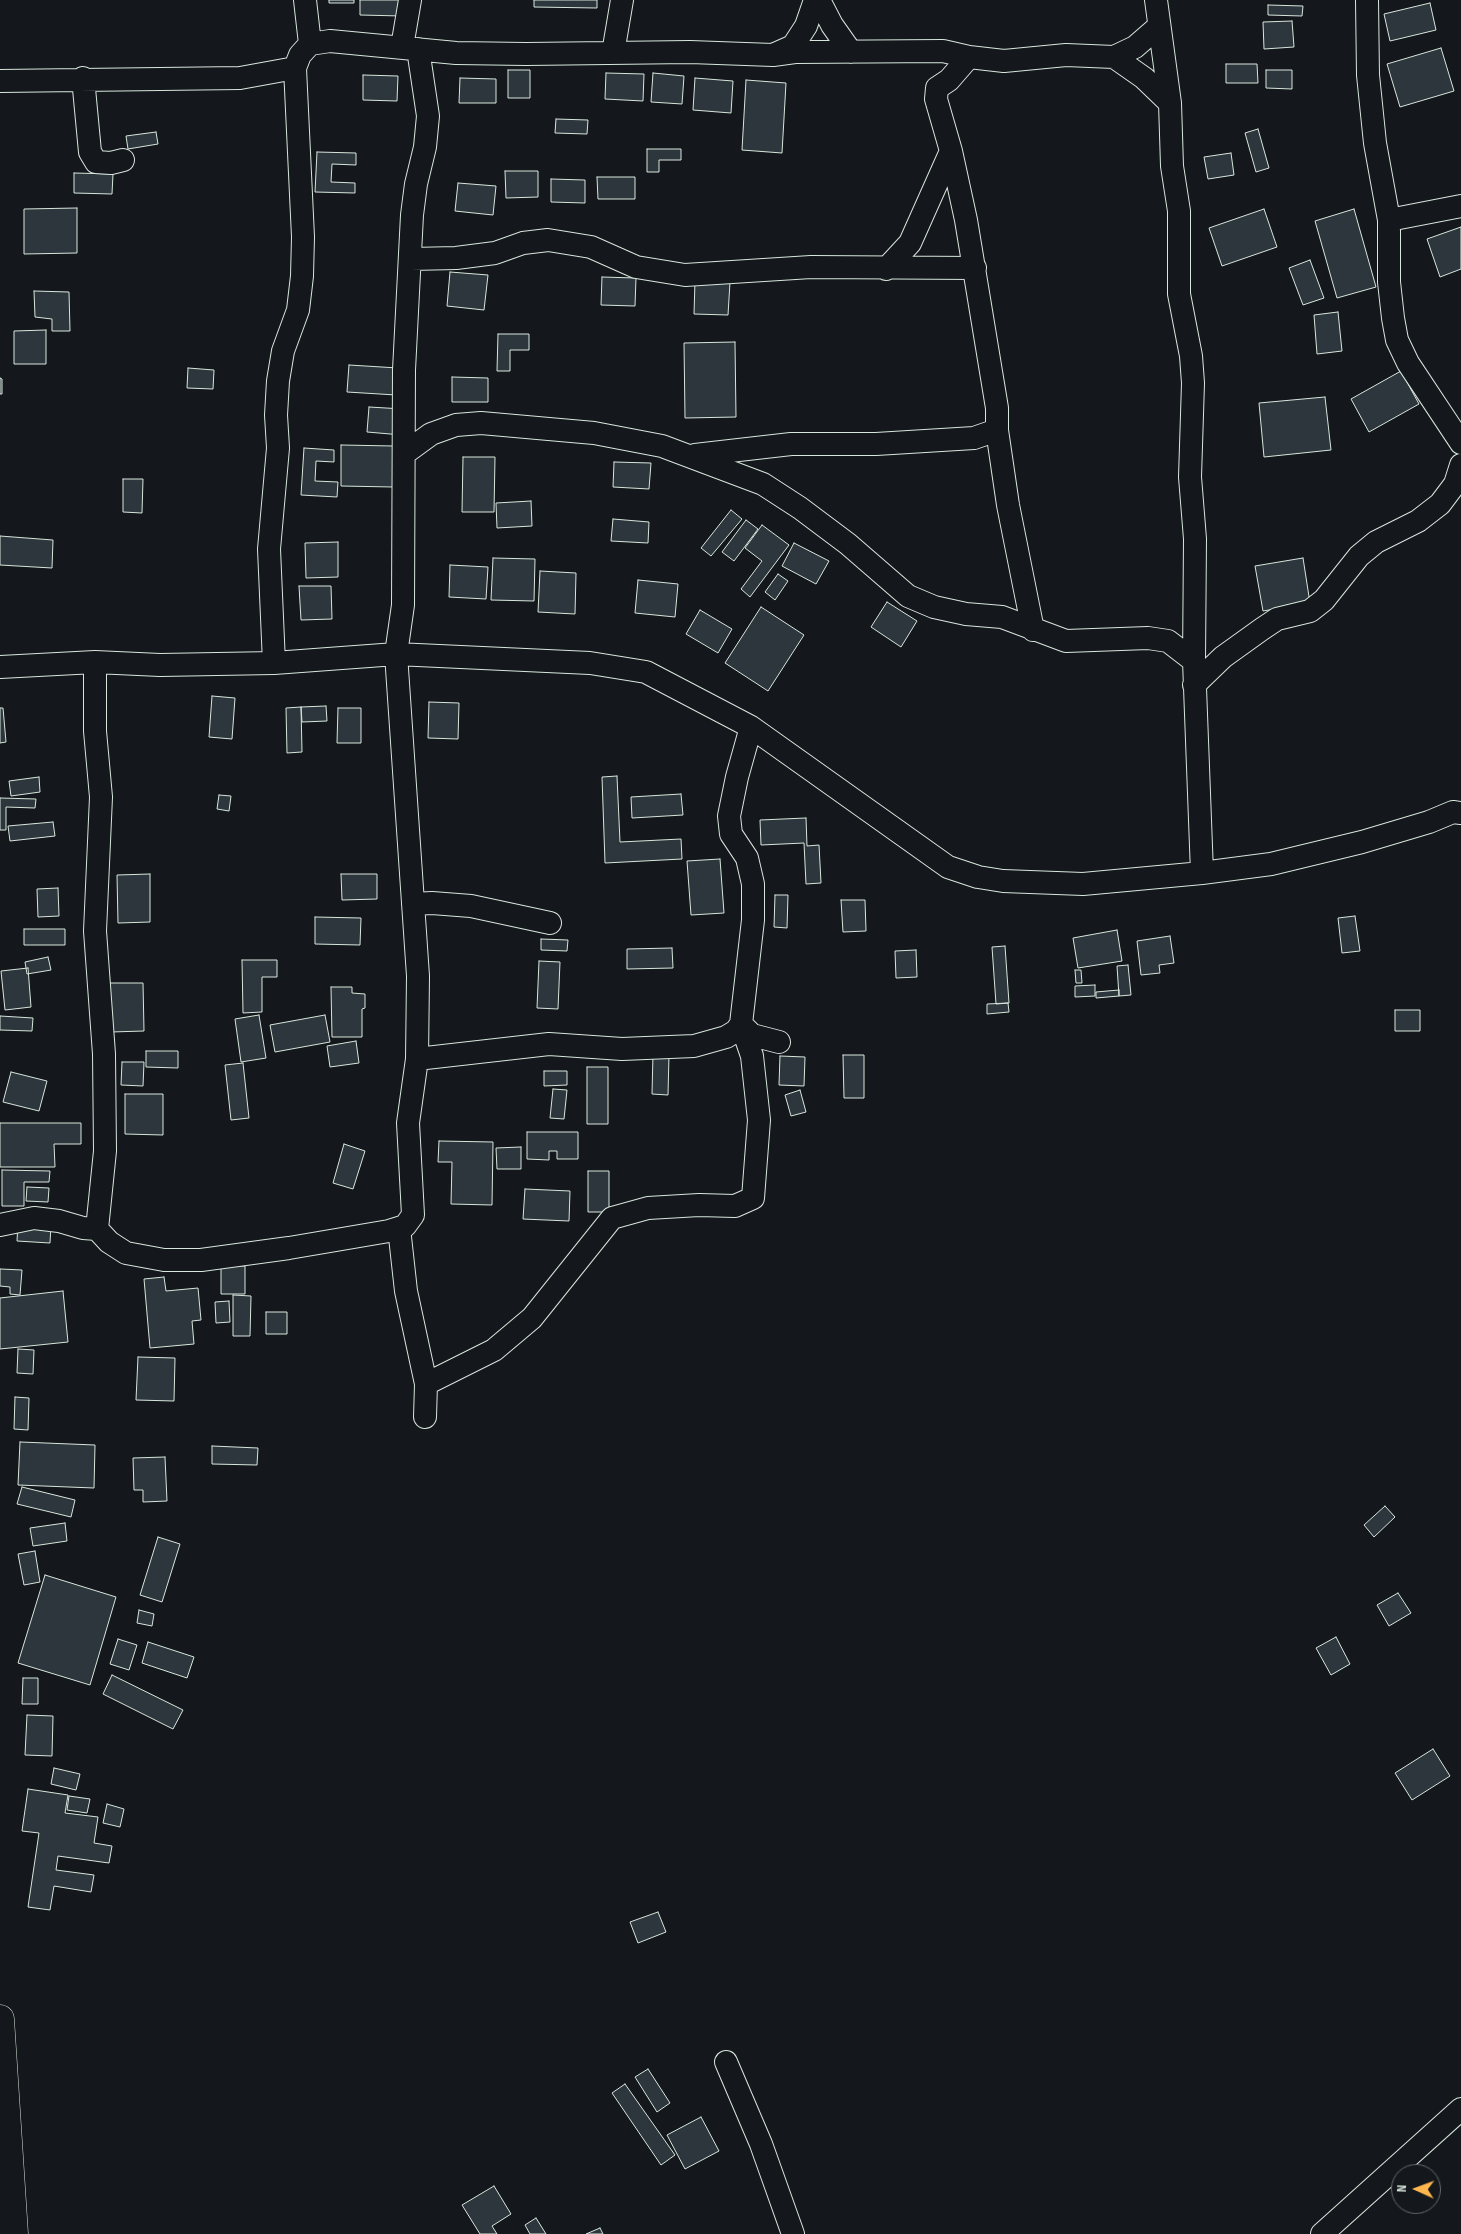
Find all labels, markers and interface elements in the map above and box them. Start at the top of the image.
north arrow [1391,2164,1441,2214]
text: N [1393,2184,1410,2193]

